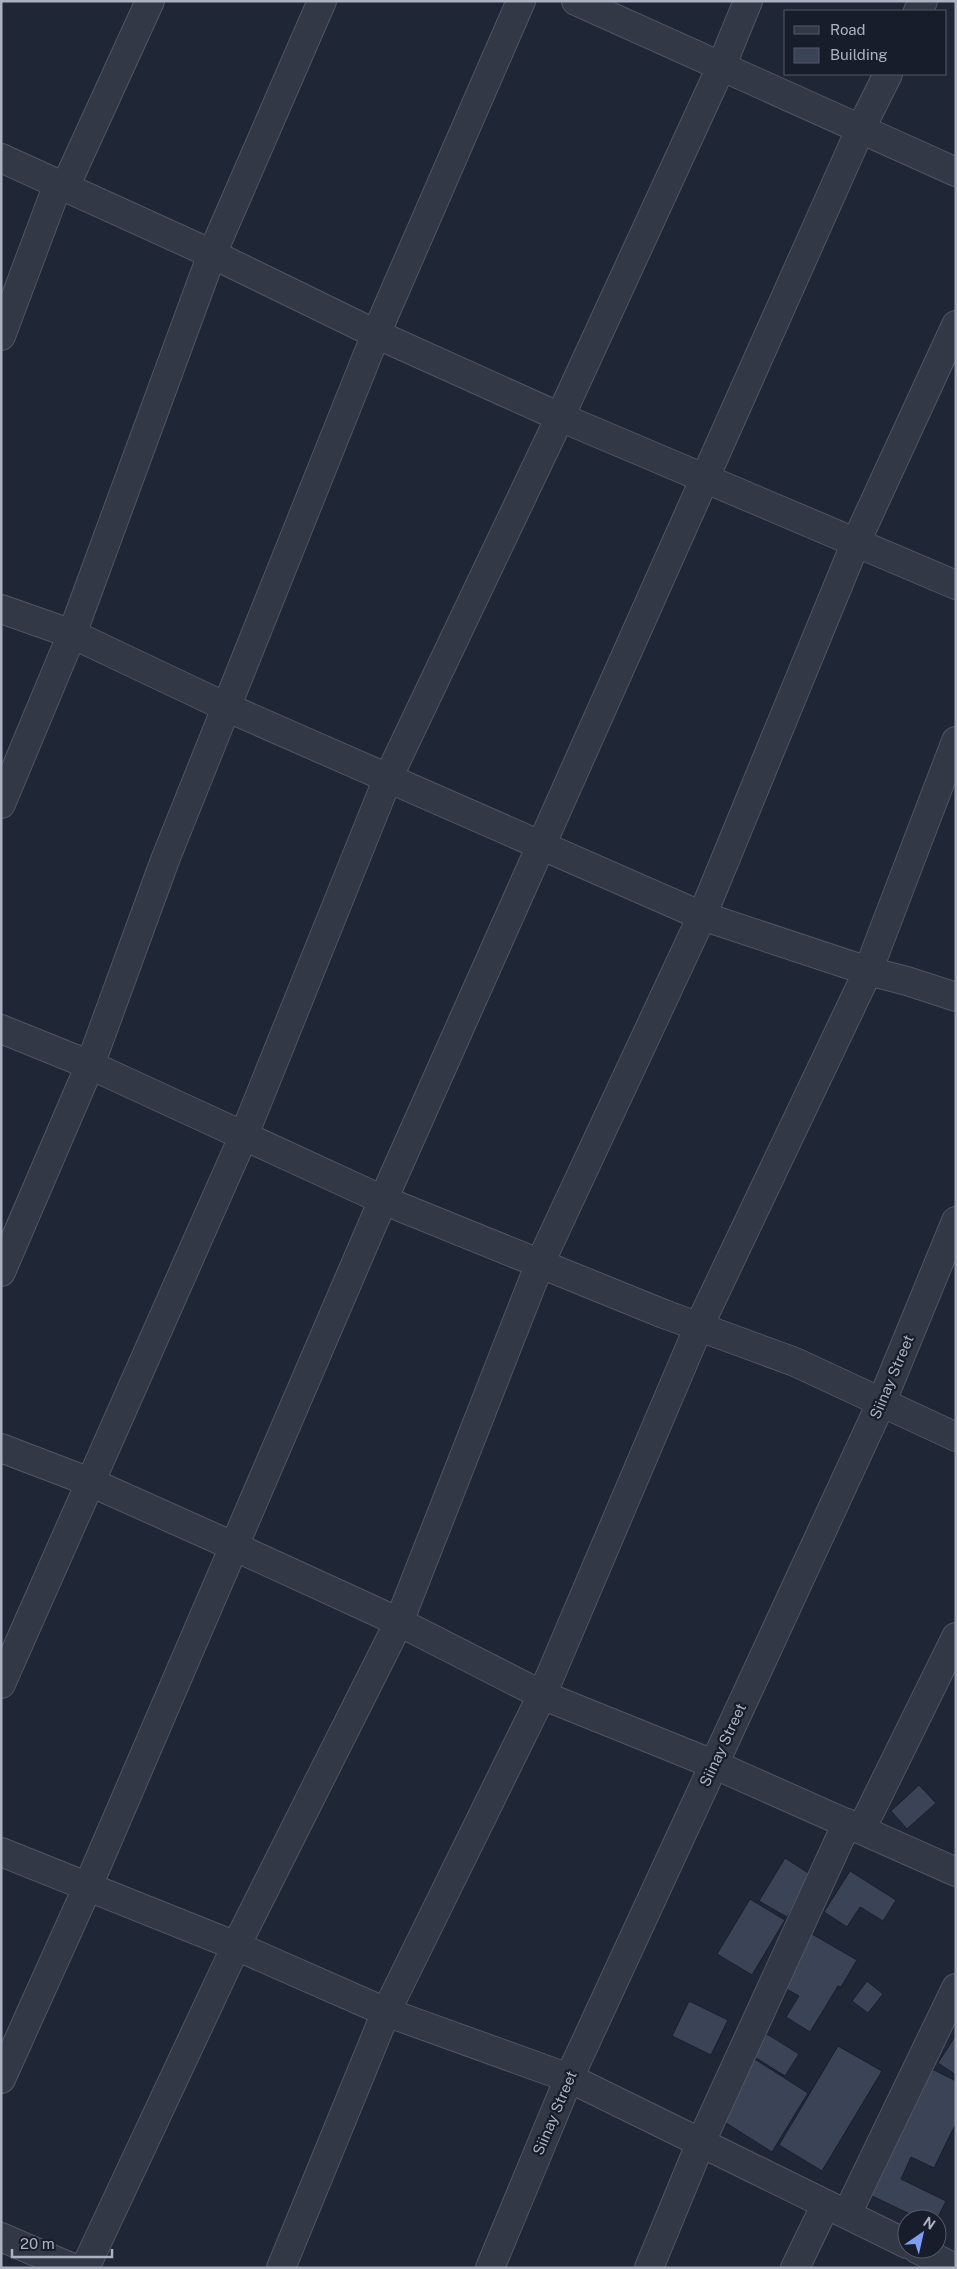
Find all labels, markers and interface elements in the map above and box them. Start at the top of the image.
legend [784,10,947,75]
text: Road [830,21,866,38]
text: Building [830,46,888,63]
street label: Siinay Street [866,1332,917,1421]
street label: Siinay Street [696,1700,749,1789]
street label: Siinay Street [529,2068,580,2157]
north arrow [897,2209,947,2259]
text: N [920,2214,938,2233]
scale bar [12,2226,112,2258]
text: 20 m [20,2235,55,2252]

